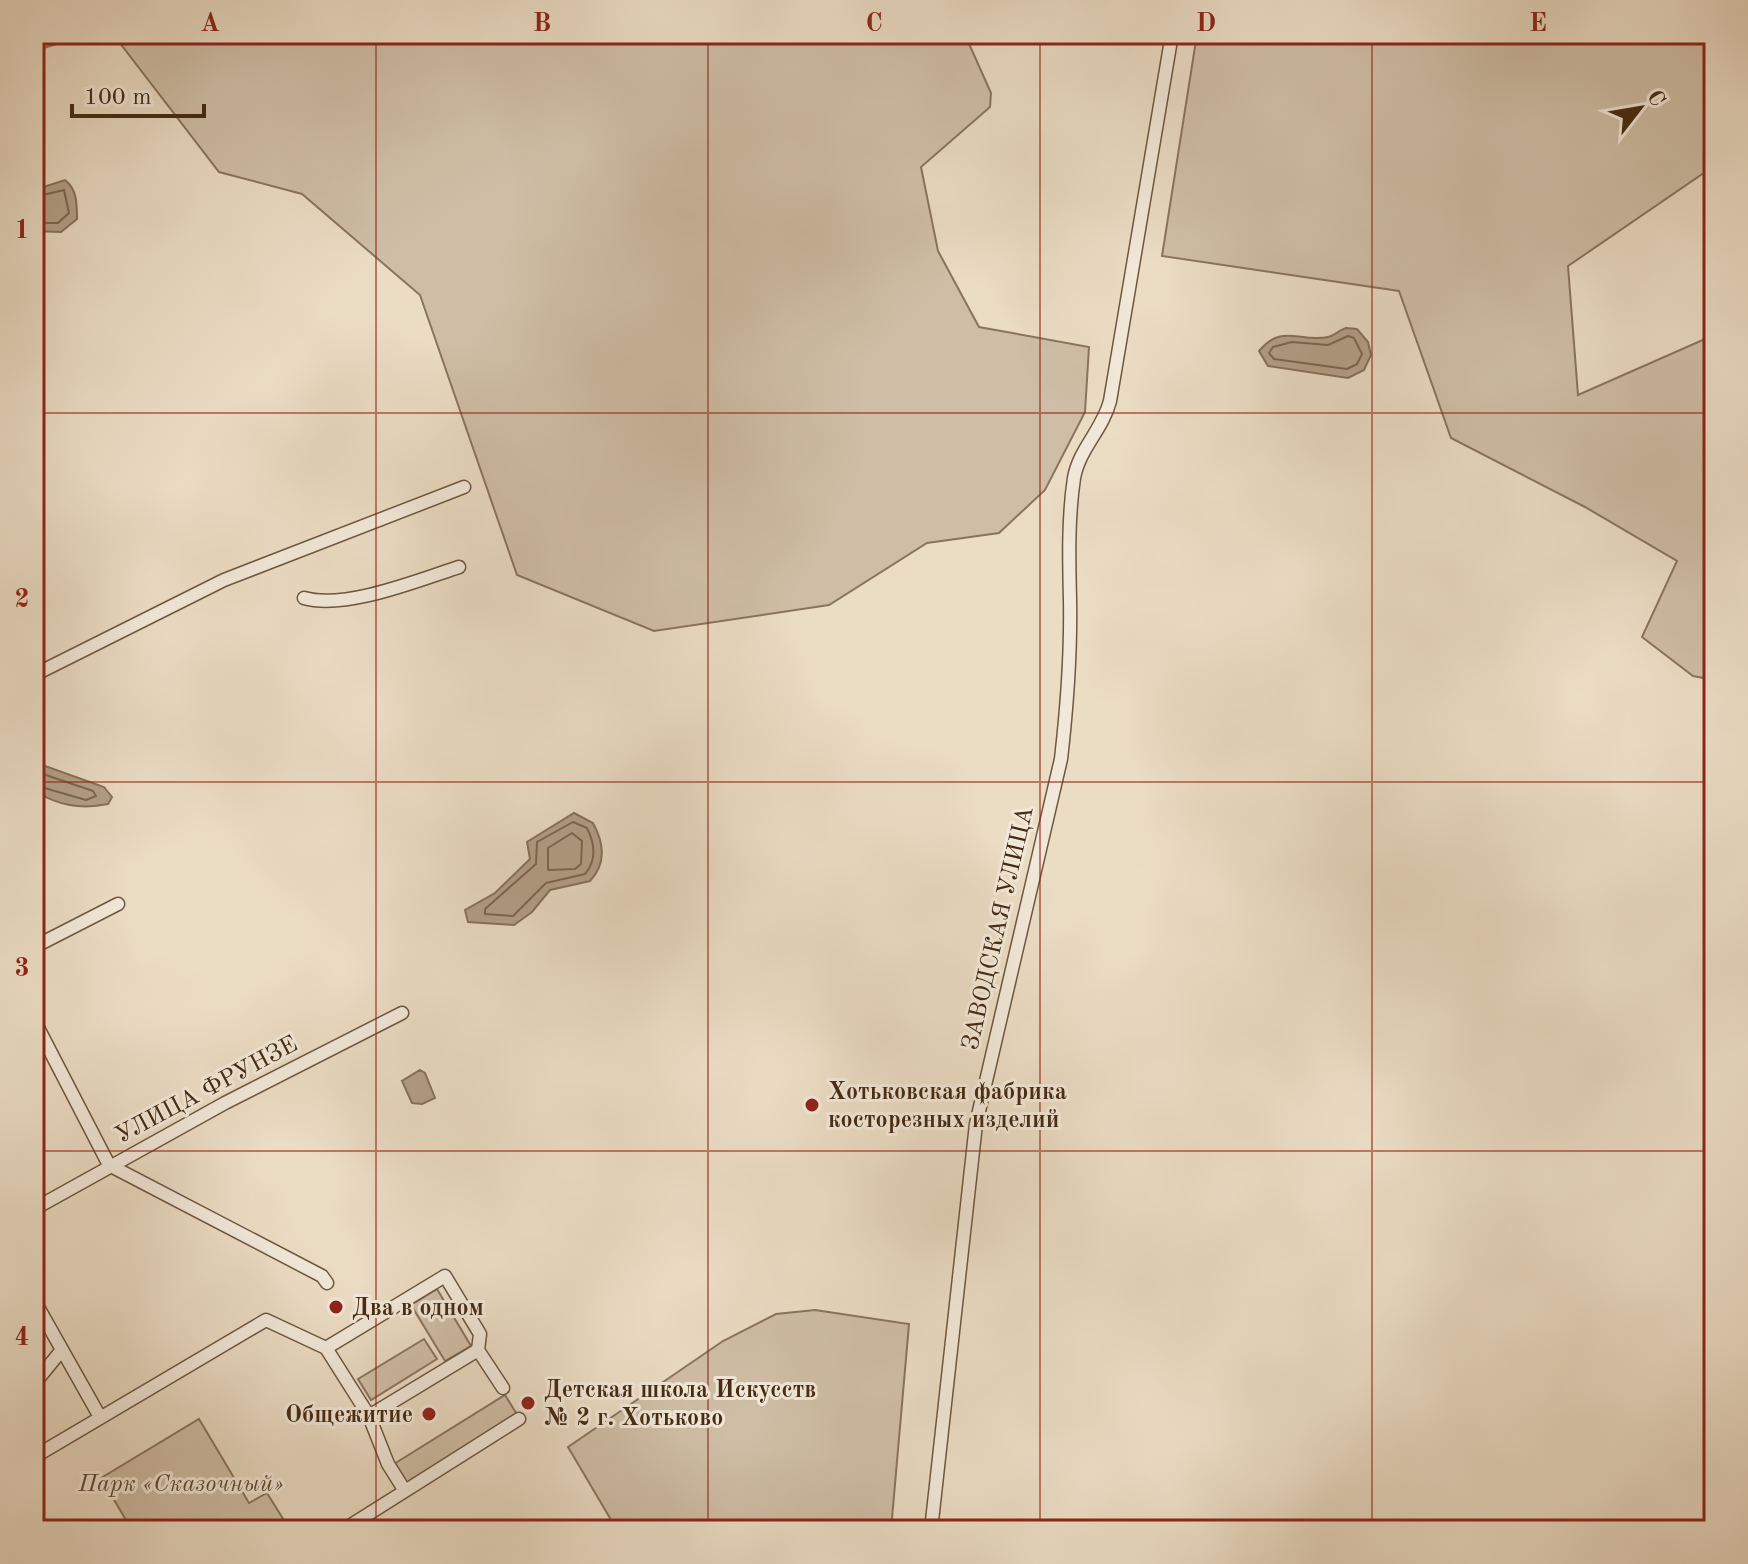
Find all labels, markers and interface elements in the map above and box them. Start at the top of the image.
text: A [200,11,220,37]
text: B [533,11,551,37]
text: C [865,11,883,37]
text: D [1196,11,1216,37]
text: E [1529,11,1547,37]
scale bar [72,68,204,118]
north arrow [1600,68,1680,148]
text: 100 m [84,86,152,110]
text: С [1642,87,1669,111]
text: 1 [14,218,30,244]
text: 2 [14,587,30,613]
street label: ЗАВОДСКАЯ УЛИЦА [959,804,1039,1053]
text: 3 [14,956,30,982]
street label: УЛИЦА ФРУНЗЕ [112,1033,302,1149]
place label: Хотьковская фабрика косторезных изделий [828,1081,1067,1133]
marker: Хотьковская фабрика косторезных изделий [803,1096,821,1114]
place label: Два в одном [352,1297,484,1321]
marker: Два в одном [327,1298,345,1316]
text: 4 [14,1325,30,1351]
place label: Детская школа Искусств № 2 г. Хотьково [544,1379,816,1431]
marker: Детская школа Искусств № 2 г. Хотьково [519,1394,537,1412]
place label: Общежитие [285,1404,413,1428]
marker: Общежитие [420,1405,438,1423]
park label: Парк «Сказочный» [77,1473,284,1497]

